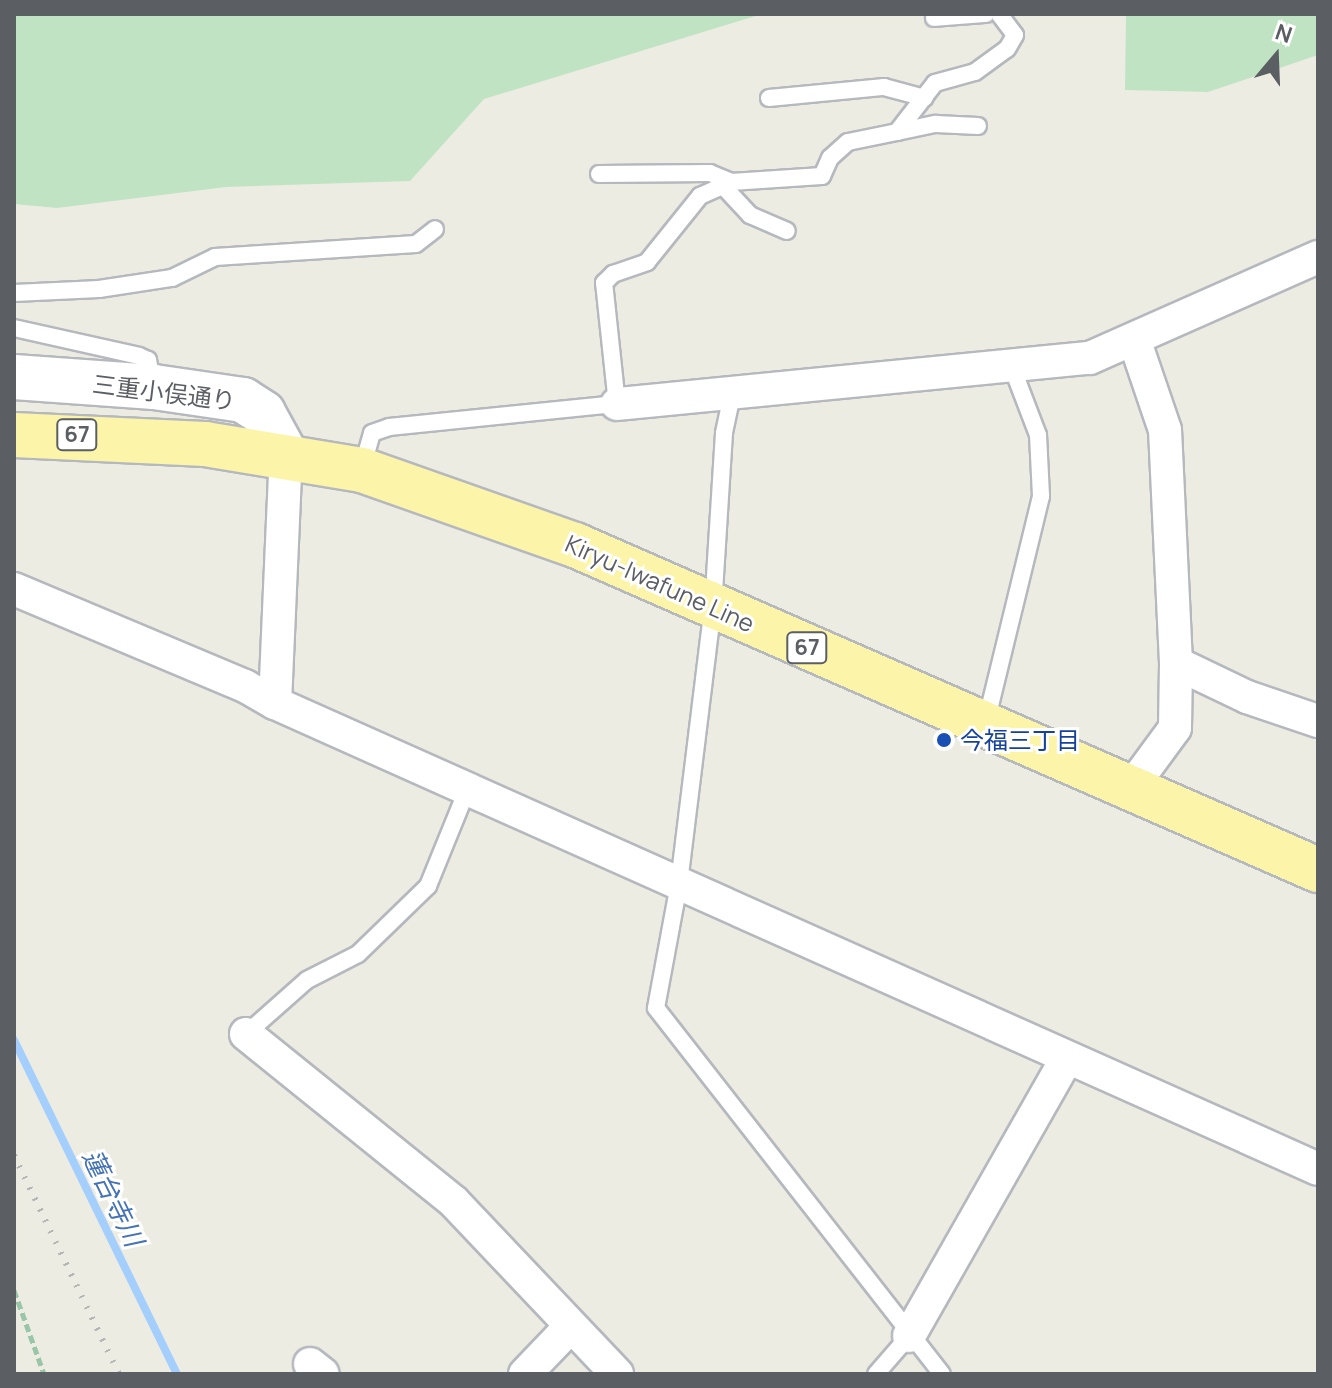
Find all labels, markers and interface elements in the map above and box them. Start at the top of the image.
north arrow [1236,16,1316,96]
text: N [1271,17,1296,50]
street label: 三重小俣通り [91,369,237,415]
road number: 67 [55,417,99,453]
street label: Kiryu-Iwafune Line [561,528,759,638]
road number: 67 [785,630,829,666]
place label: 今福三丁目 [960,726,1080,754]
marker: 今福三丁目 [935,731,953,749]
water label: 蓮台寺川 [76,1144,150,1252]

